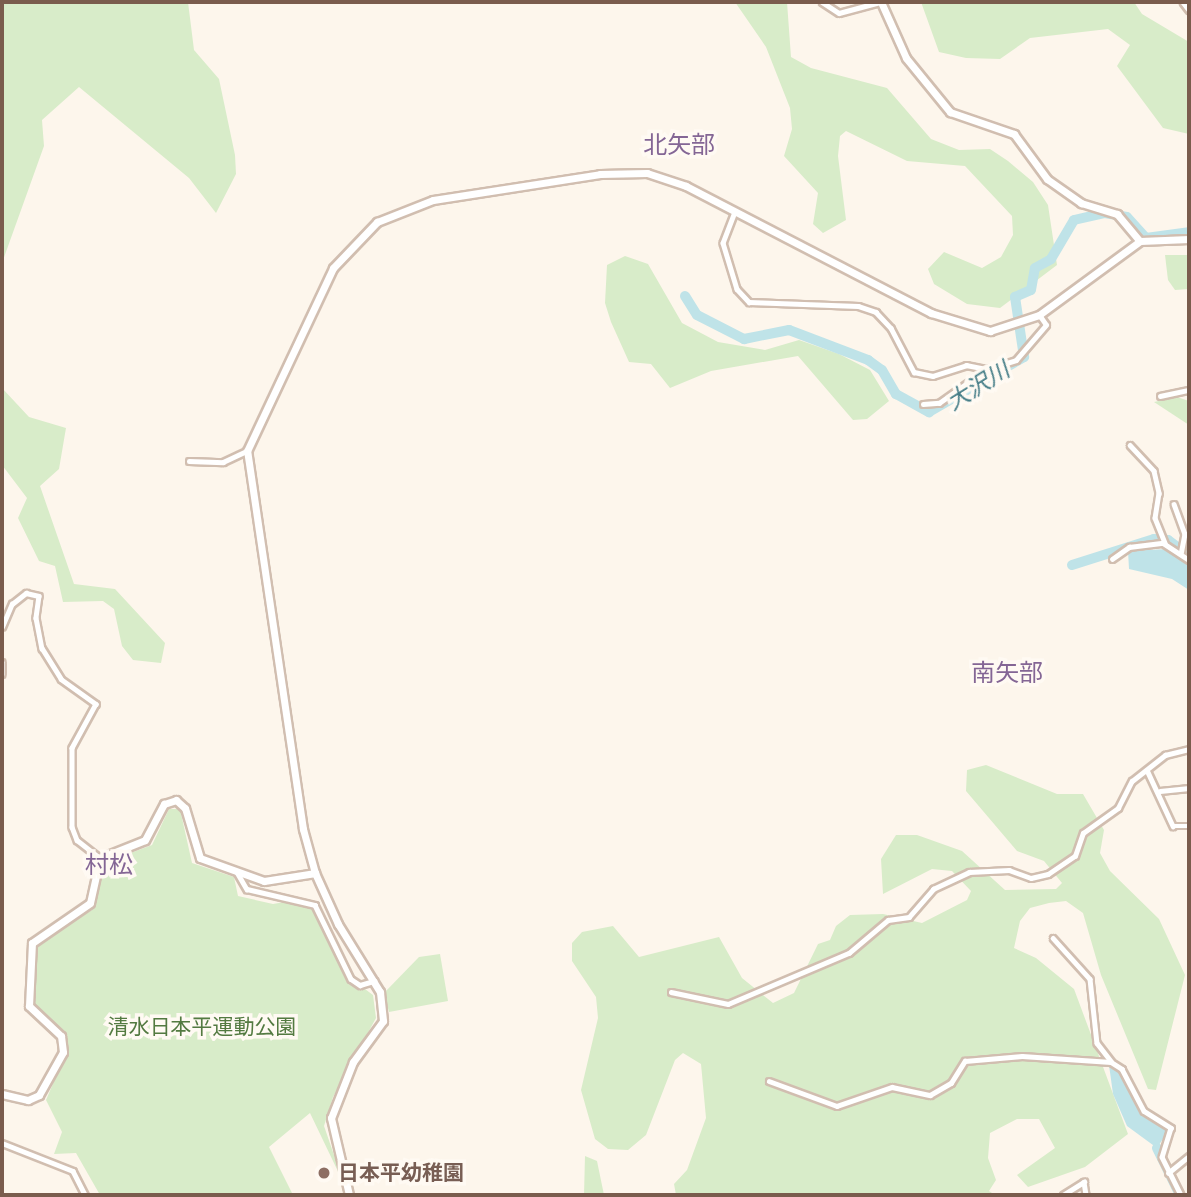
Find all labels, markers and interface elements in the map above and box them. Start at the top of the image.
district label: 北矢部 [643,132,715,160]
water label: 大沢川 [941,356,1015,416]
district label: 南矢部 [971,660,1043,688]
district label: 村松 [85,852,133,880]
park label: 清水日本平運動公園 [108,1014,296,1040]
place label: 日本平幼稚園 [338,1160,464,1186]
marker: 日本平幼稚園 [316,1165,332,1181]

